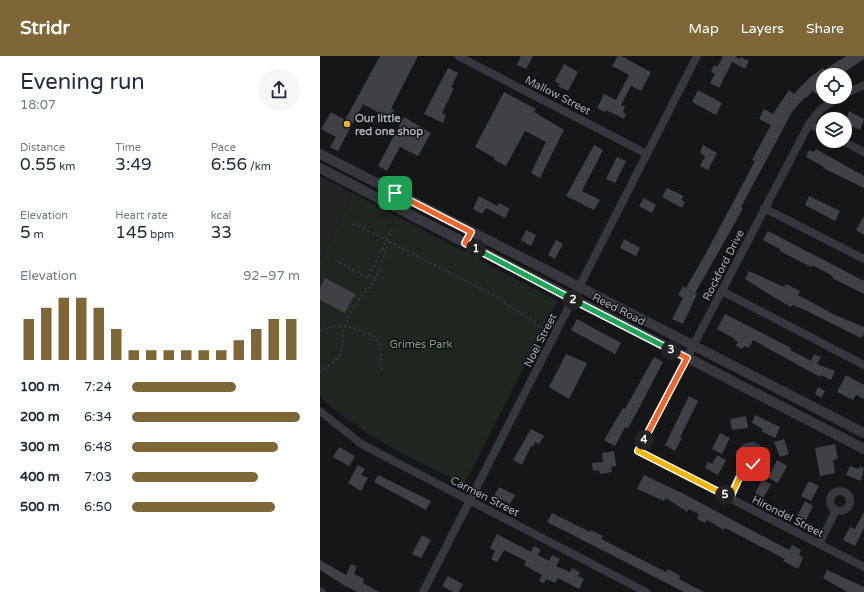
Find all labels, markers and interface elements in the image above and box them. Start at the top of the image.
text: Stridr [20,17,70,39]
text: Map [689,20,719,37]
text: Layers [741,20,784,37]
text: Share [806,20,844,37]
map controls [816,68,852,148]
button: locate [816,68,852,104]
text: Evening run [20,69,145,95]
button: share [258,69,300,111]
street label: Mallow Street [523,73,593,118]
text: 18:07 [20,97,56,113]
place label: Our little red one shop [355,112,423,139]
button: layers [816,112,852,148]
marker: Our little red one shop [342,119,352,129]
text: Distance [20,141,65,154]
text: Time [115,141,141,154]
text: Pace [211,141,236,154]
text: 0.55 [20,154,56,175]
text: 3:49 [115,154,152,175]
text: 6:56 [211,154,247,175]
text: km [56,160,75,173]
text: /km [247,160,271,173]
pin [378,176,412,210]
icon: arrive [384,182,406,204]
text: Elevation [20,209,68,222]
text: Heart rate [115,209,168,222]
text: kcal [211,209,231,222]
text: 5 [20,222,31,243]
text: 145 [115,222,147,243]
text: 33 [211,222,232,243]
text: m [31,228,44,241]
text: bpm [147,228,174,241]
street label: Rockford Drive [700,228,747,303]
pin: 1 [466,239,486,259]
text: 1 [473,242,479,255]
text: Elevation [20,268,77,284]
text: 92–97 m [243,268,300,284]
pin: 2 [563,290,583,310]
street label: Reed Road [590,291,647,328]
text: 2 [570,293,576,306]
street label: Noel Street [521,311,560,369]
park label: Grimes Park [389,338,453,351]
pin: 3 [661,340,681,360]
text: 3 [668,343,674,356]
text: 100 m [20,379,60,395]
text: 7:24 [84,379,112,395]
text: 200 m [20,409,60,425]
text: 6:34 [84,409,112,425]
pin: 4 [634,430,654,450]
text: 4 [641,433,647,446]
text: 300 m [20,439,60,455]
text: 6:48 [84,439,112,455]
pin [736,447,770,481]
icon: check [742,453,764,475]
text: 400 m [20,469,60,485]
text: 7:03 [84,469,112,485]
street label: Carmen Street [448,474,521,519]
pin: 5 [715,485,735,505]
text: 5 [722,488,728,501]
street label: Hirondel Street [750,493,826,540]
text: 500 m [20,499,60,515]
text: 6:50 [84,499,112,515]

